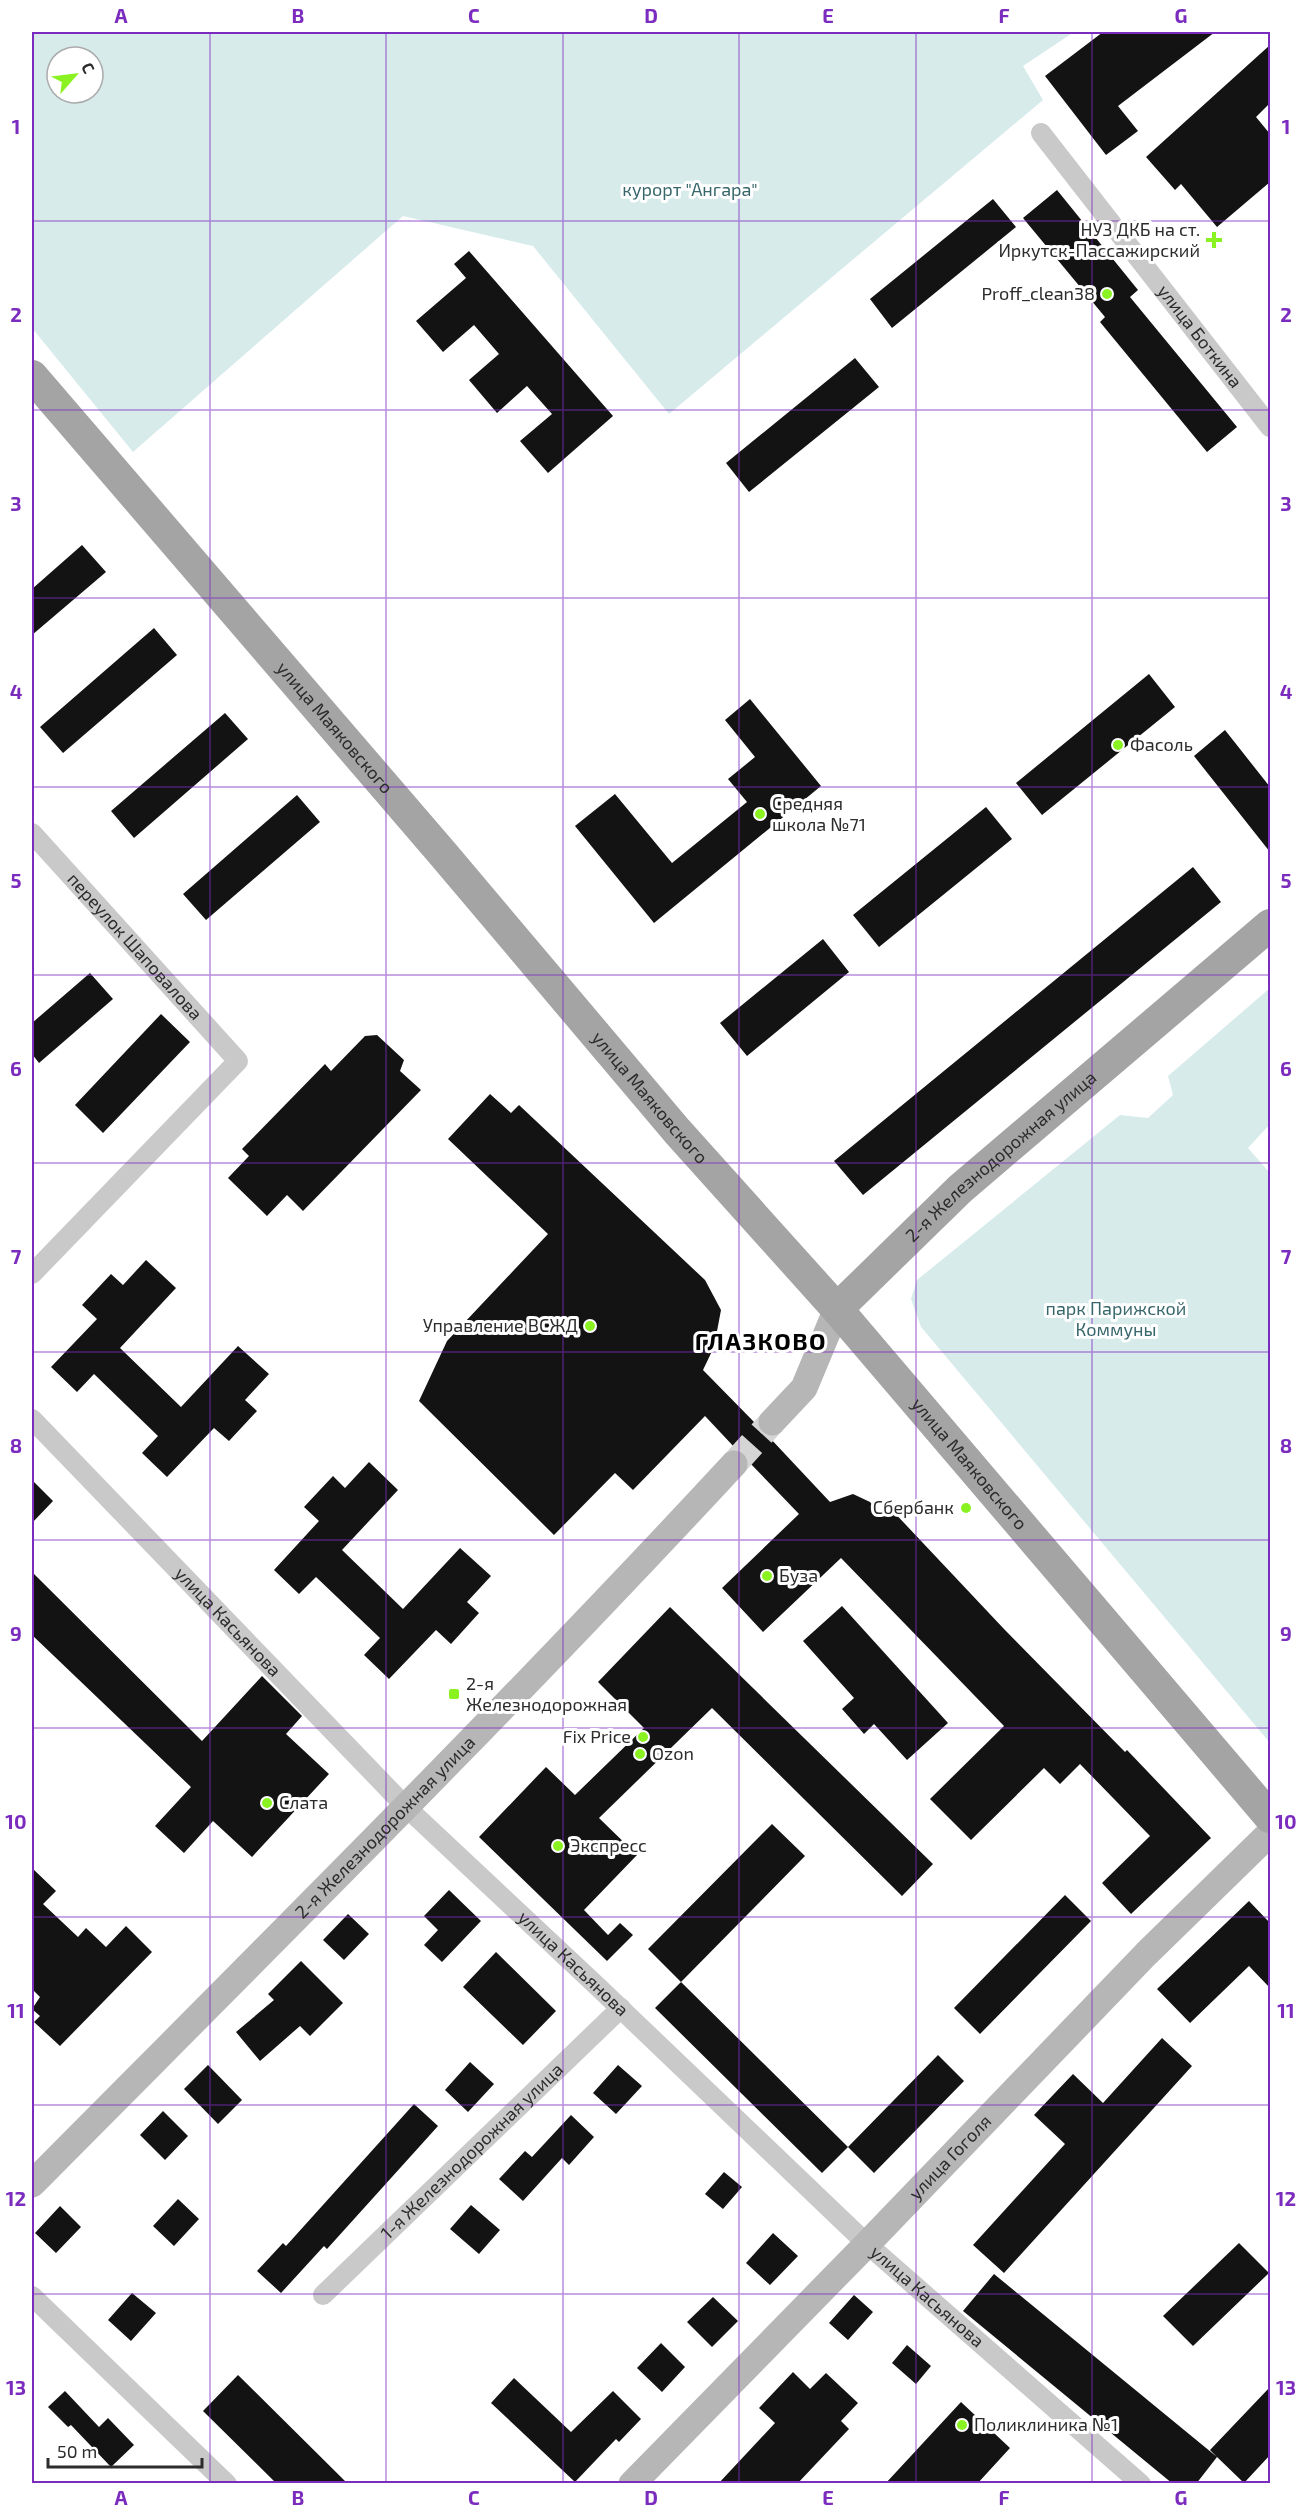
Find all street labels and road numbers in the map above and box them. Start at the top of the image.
street label: улица Боткина [1153,280,1247,392]
street label: улица Маяковского [273,657,398,798]
street label: переулок Шаповалова [63,868,207,1024]
street label: улица Маяковского [588,1027,713,1168]
street label: 2-я Железнодорожная улица [900,1066,1100,1246]
street label: улица Маяковского [907,1393,1032,1534]
street label: улица Касьянова [171,1562,286,1681]
street label: 2-я Железнодорожная улица [290,1731,479,1923]
street label: улица Касьянова [514,1906,634,2020]
street label: 1-я Железнодорожная улица [376,2058,567,2243]
street label: улица Гоголя [904,2110,995,2204]
street label: улица Касьянова [866,2240,989,2351]

